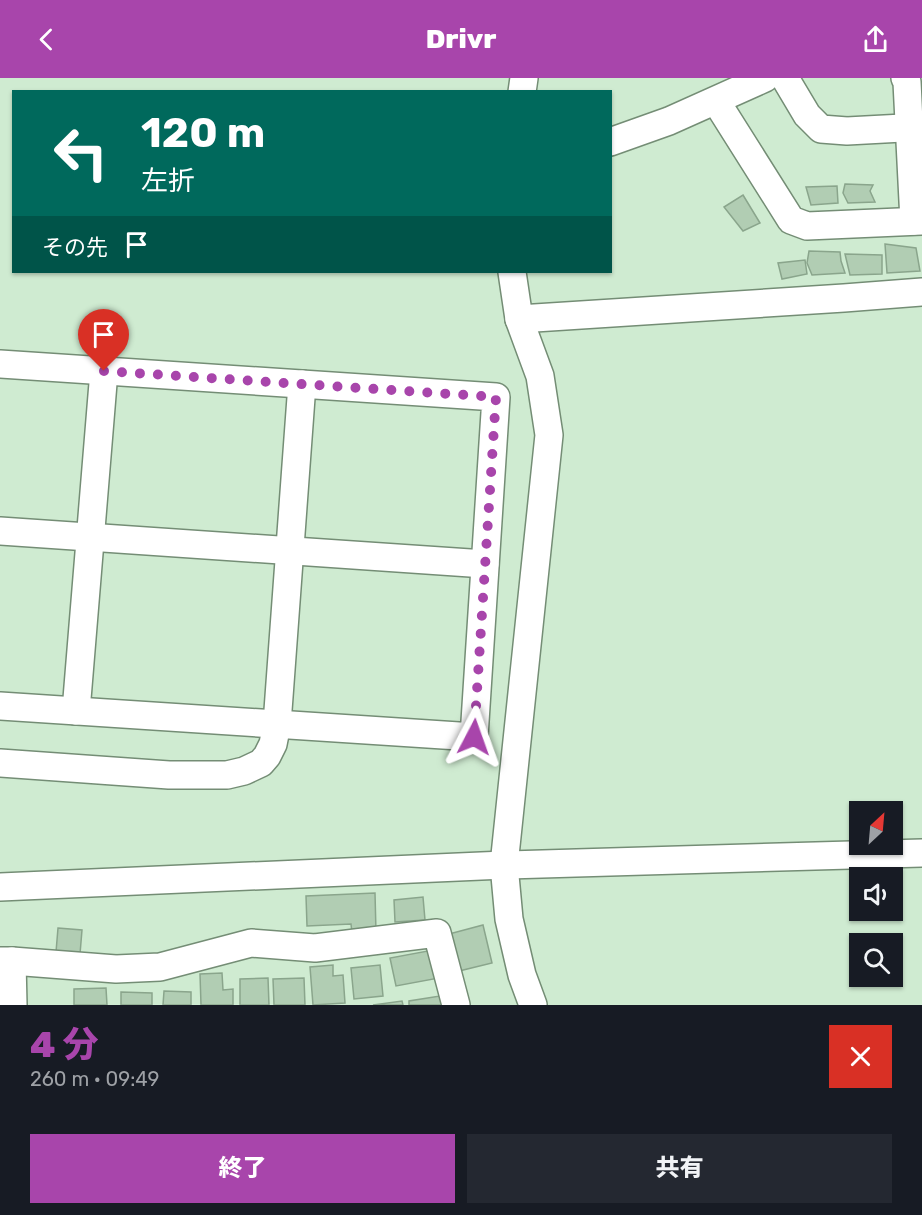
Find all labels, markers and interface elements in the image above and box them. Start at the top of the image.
icon: back [30,23,63,56]
text: Drivr [426,23,496,55]
icon: share [859,23,892,56]
text: 120 m [141,108,265,158]
icon: left [42,114,120,192]
text: 左折 [141,165,195,197]
icon: arrive [120,228,153,261]
text: その先 [42,234,108,261]
pin [78,309,129,371]
icon: arrive [87,318,120,351]
position arrow [442,705,506,769]
north arrow [849,801,903,855]
map controls [849,801,903,987]
button: sound [849,867,903,921]
button: search [849,933,903,987]
text: 4 分 [30,1023,99,1066]
button: close [829,1025,892,1088]
text: 260 m · 09:49 [30,1067,159,1091]
button: 終了 [30,1134,455,1203]
button: 共有 [467,1134,892,1203]

